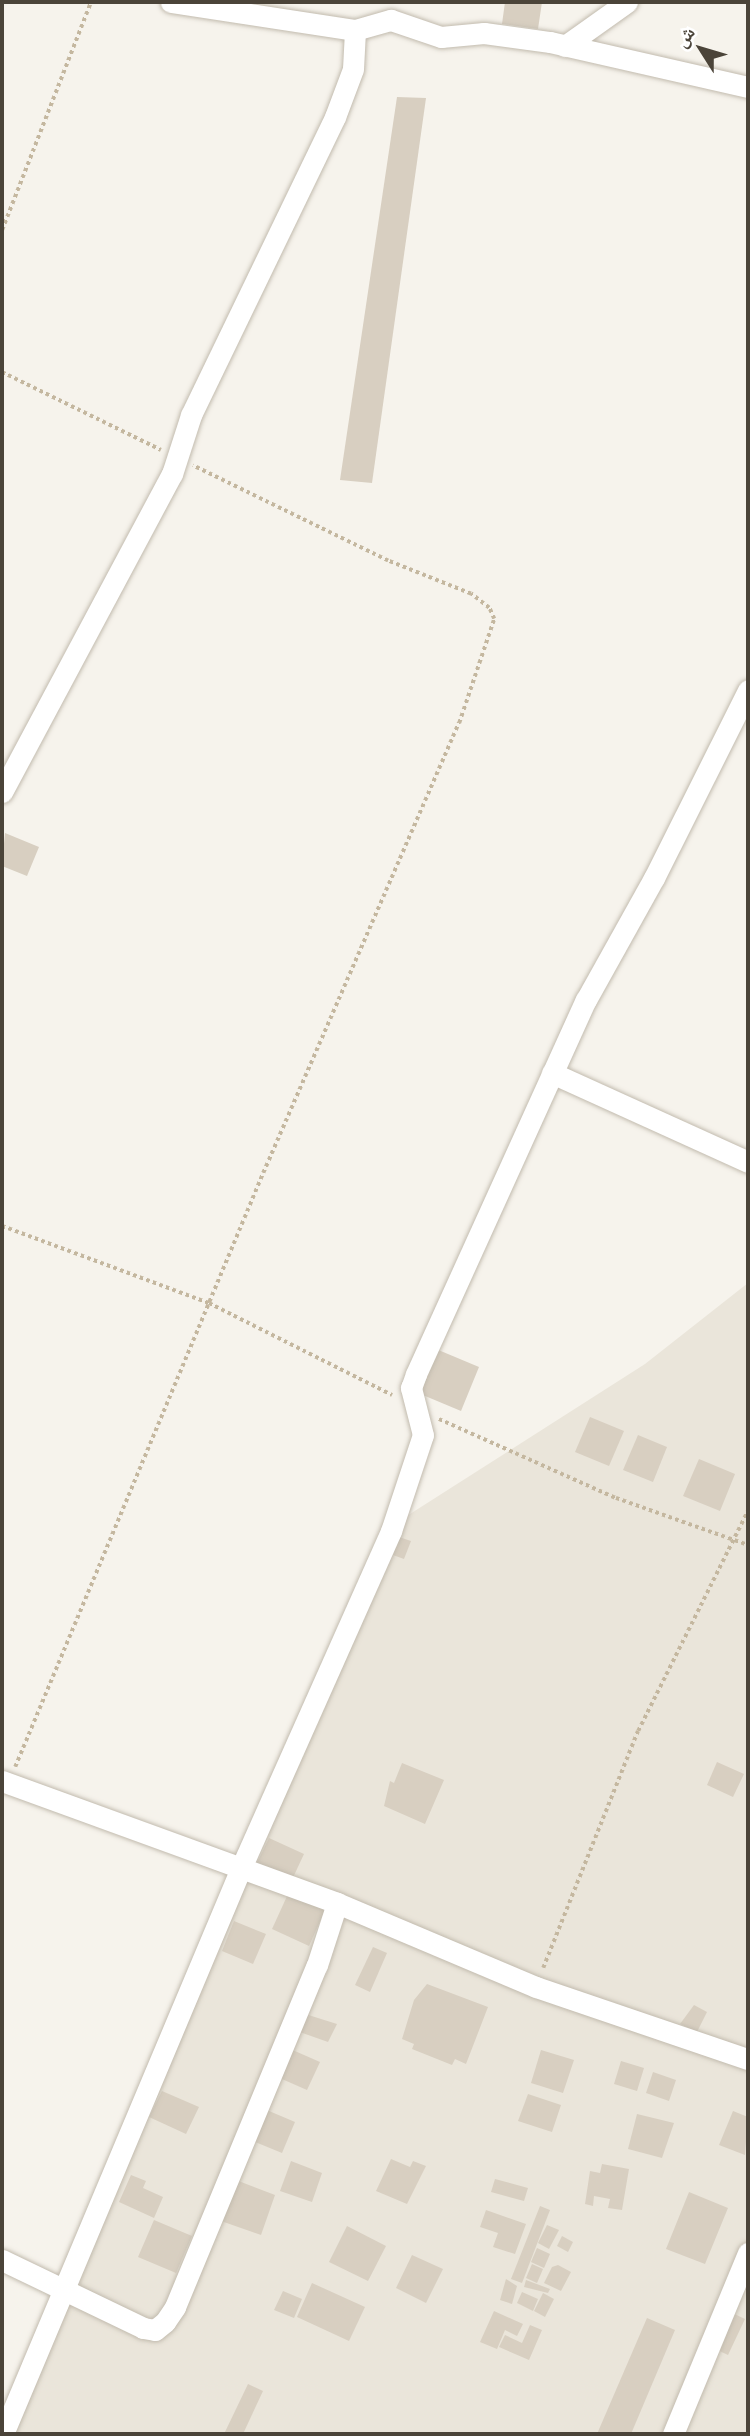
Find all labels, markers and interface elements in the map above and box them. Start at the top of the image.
north arrow [666,14,736,84]
text: ش [669,21,700,52]

